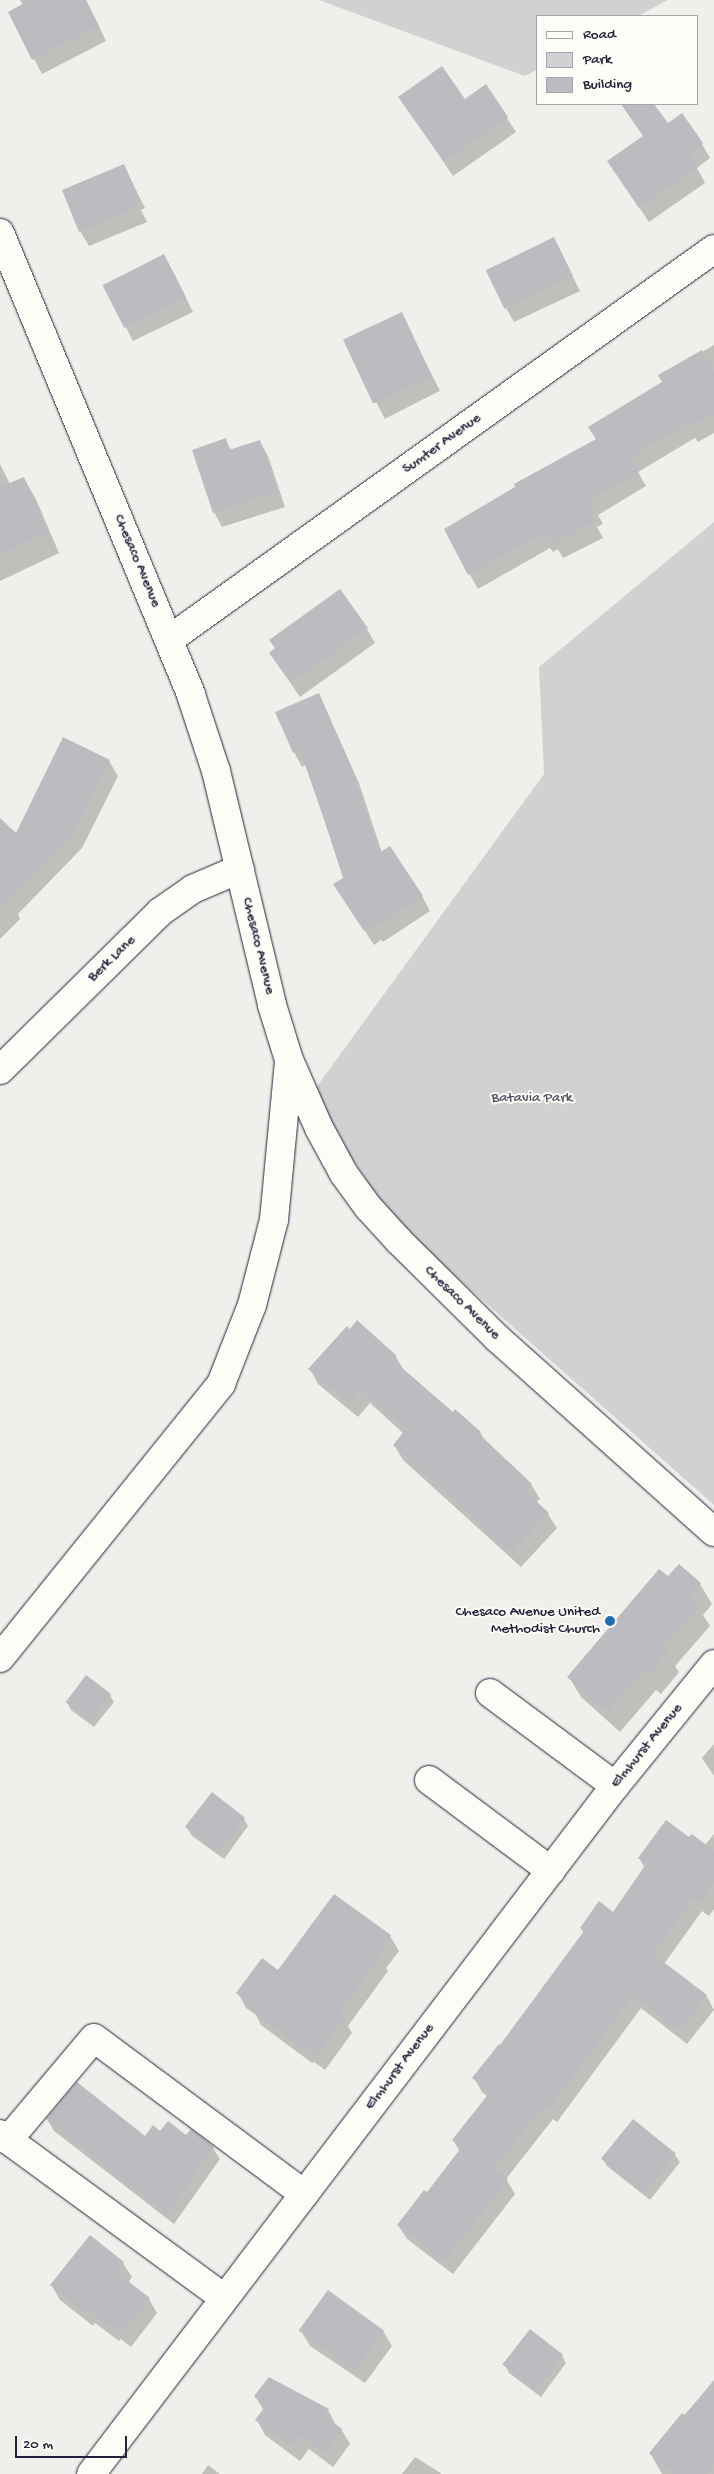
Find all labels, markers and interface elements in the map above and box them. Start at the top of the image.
legend [536,15,699,105]
text: Road [583,26,616,44]
text: Park [583,51,612,69]
text: Building [583,76,632,94]
street label: Sumter Avenue [399,410,485,478]
street label: Chesaco Avenue [109,512,165,610]
street label: Chesaco Avenue [237,896,279,996]
street label: Berk Lane [84,932,140,986]
park label: Batavia Park [492,1090,572,1108]
street label: Chesaco Avenue [420,1262,504,1344]
place label: Chesaco Avenue United Methodist Church [455,1603,600,1638]
marker: Chesaco Avenue United Methodist Church [604,1615,616,1627]
street label: Elmhurst Avenue [607,1700,687,1792]
street label: Elmhurst Avenue [362,2020,438,2114]
scale bar [18,2426,130,2458]
text: 20 m [23,2436,53,2454]

